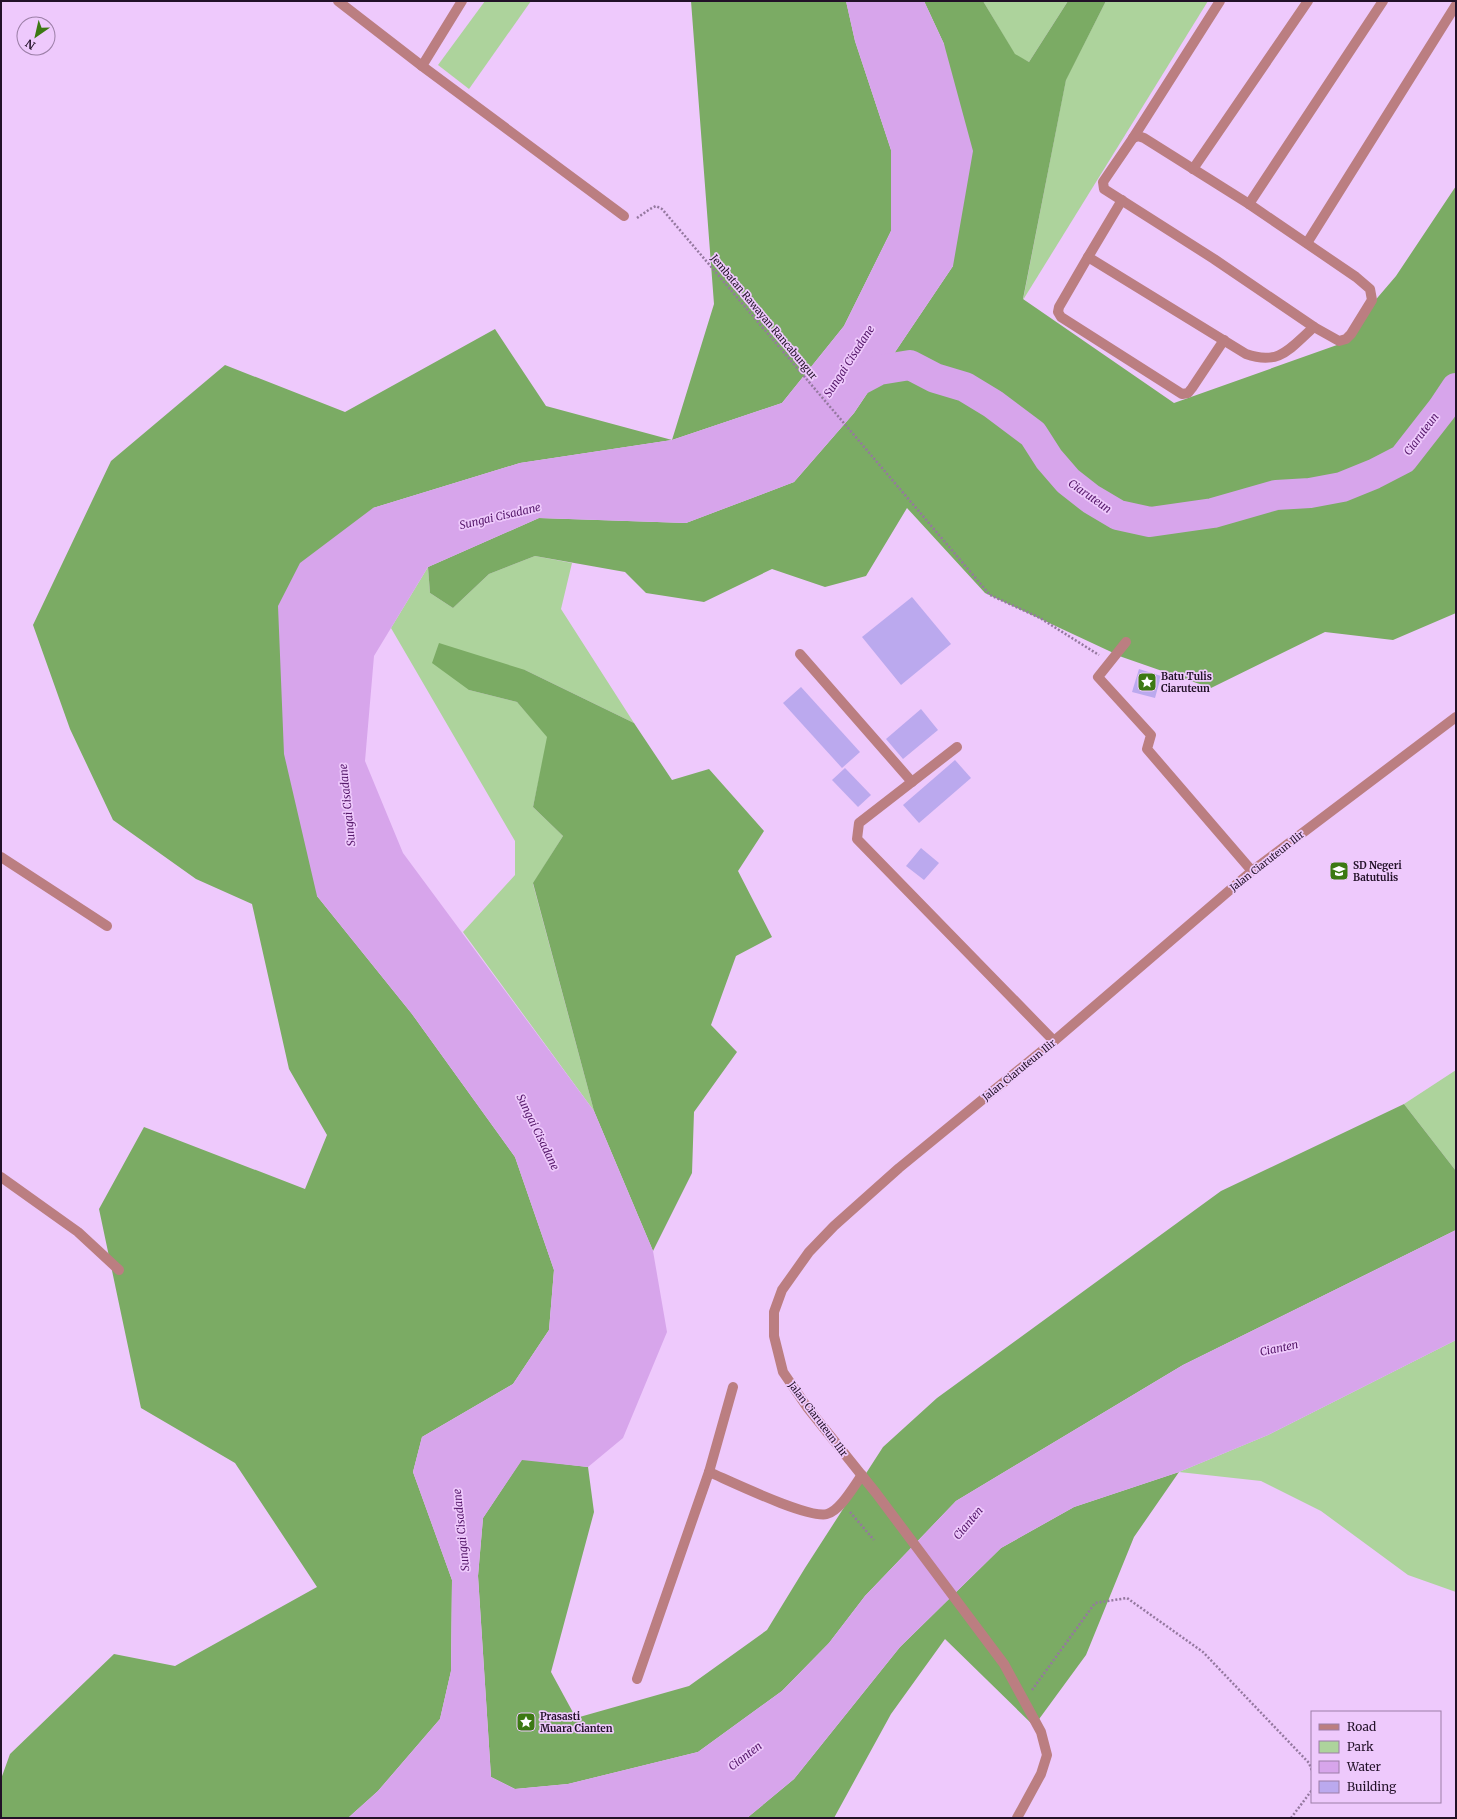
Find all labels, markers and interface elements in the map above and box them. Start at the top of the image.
north arrow [16,16,56,56]
text: N [23,36,38,53]
street label: Jembatan Rawayan Rancabungur [707,251,820,382]
water label: Sungai Cisadane [821,322,878,400]
water label: Ciaruteun [1400,410,1442,458]
water label: Ciaruteun [1066,476,1115,516]
water label: Sungai Cisadane [458,500,542,532]
place label: Batu Tulis Ciaruteun [1161,670,1212,695]
place icon: Batu Tulis Ciaruteun [1136,671,1158,693]
water label: Sungai Cisadane [336,763,358,847]
street label: Jalan Ciaruteun Ilir [1226,828,1307,895]
place label: SD Negeri Batutulis [1353,859,1402,884]
school or university icon: SD Negeri Batutulis [1328,860,1350,882]
street label: Jalan Ciaruteun Ilir [979,1036,1059,1104]
water label: Sungai Cisadane [514,1092,563,1173]
water label: Cianten [1259,1337,1300,1359]
street label: Jalan Ciaruteun Ilir [785,1378,851,1460]
water label: Sungai Cisadane [450,1488,472,1572]
water label: Cianten [950,1503,986,1542]
place label: Prasasti Muara Cianten [540,1710,613,1735]
place icon: Prasasti Muara Cianten [515,1711,537,1733]
legend [1311,1711,1441,1803]
text: Road [1347,1719,1376,1734]
water label: Cianten [725,1739,765,1773]
text: Park [1347,1739,1374,1754]
text: Water [1346,1759,1382,1774]
text: Building [1347,1779,1397,1794]

